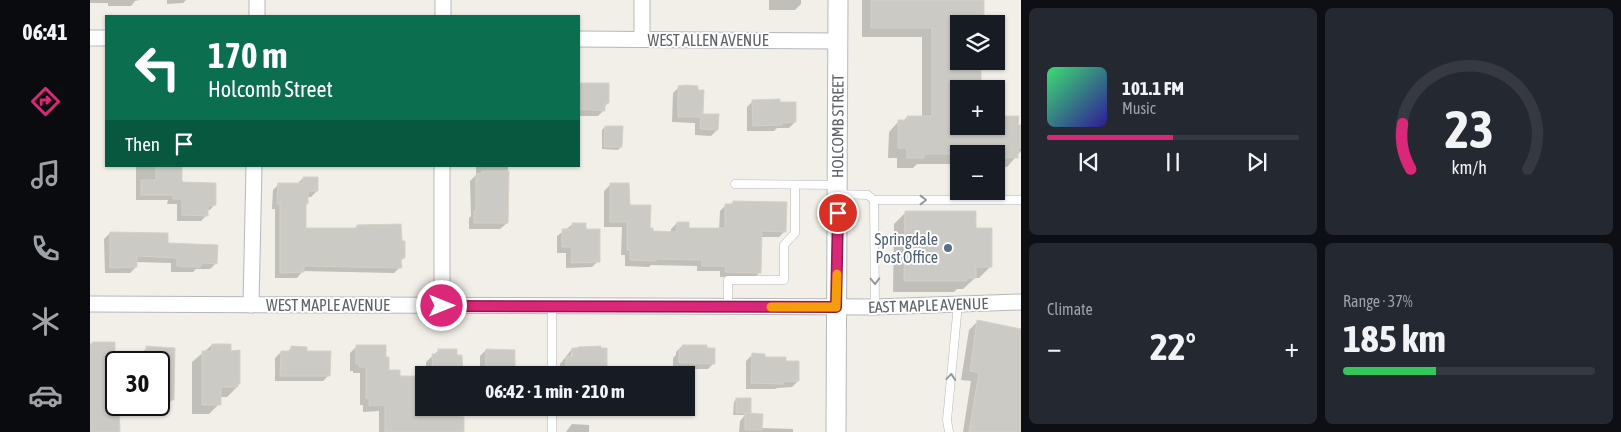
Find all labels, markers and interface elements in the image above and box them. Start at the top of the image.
map controls [950,15,1005,200]
button: layers [950,15,1005,70]
text: 06:41 [22,19,68,45]
street label: WEST ALLEN AVENUE [648,31,769,49]
icon: left [125,35,190,100]
text: 170 m [208,35,287,75]
street label: HOLCOMB STREET [828,74,847,178]
text: Holcomb Street [208,76,333,102]
text: 101.1 FM [1122,77,1184,99]
button: + [950,80,1005,135]
icon: directions [28,84,63,119]
text: Music [1122,99,1156,117]
text: 23 [1445,99,1493,159]
icon: arrive [170,130,198,158]
text: Then [125,133,160,155]
button: − [950,145,1005,200]
icon: previous [1075,148,1103,176]
icon: pause [1159,148,1187,176]
icon: next [1243,148,1271,176]
icon: music [28,157,63,192]
text: km/h [1451,157,1487,178]
pin [817,192,859,234]
one-way arrow [919,195,927,205]
icon: arrive [824,199,852,227]
place label: Springdale Post Office [875,230,938,266]
icon: phone [28,231,63,266]
marker: Springdale Post Office [942,242,954,254]
one-way arrow [870,277,880,285]
position arrow [415,279,467,331]
text: Range · 37% [1343,292,1413,310]
street label: EAST MAPLE AVENUE [868,294,988,316]
street label: WEST MAPLE AVENUE [266,296,390,314]
text: Climate [1047,300,1093,318]
icon: climate [28,304,63,339]
text: 185 km [1343,317,1446,360]
text: 22° [1150,325,1196,368]
text: − [1047,331,1062,363]
text: + [1284,331,1299,363]
speed limit sign: 30 [105,351,170,416]
one-way arrow [946,373,957,381]
icon: car [28,378,63,413]
text: 06:42 · 1 min · 210 m [485,380,625,402]

